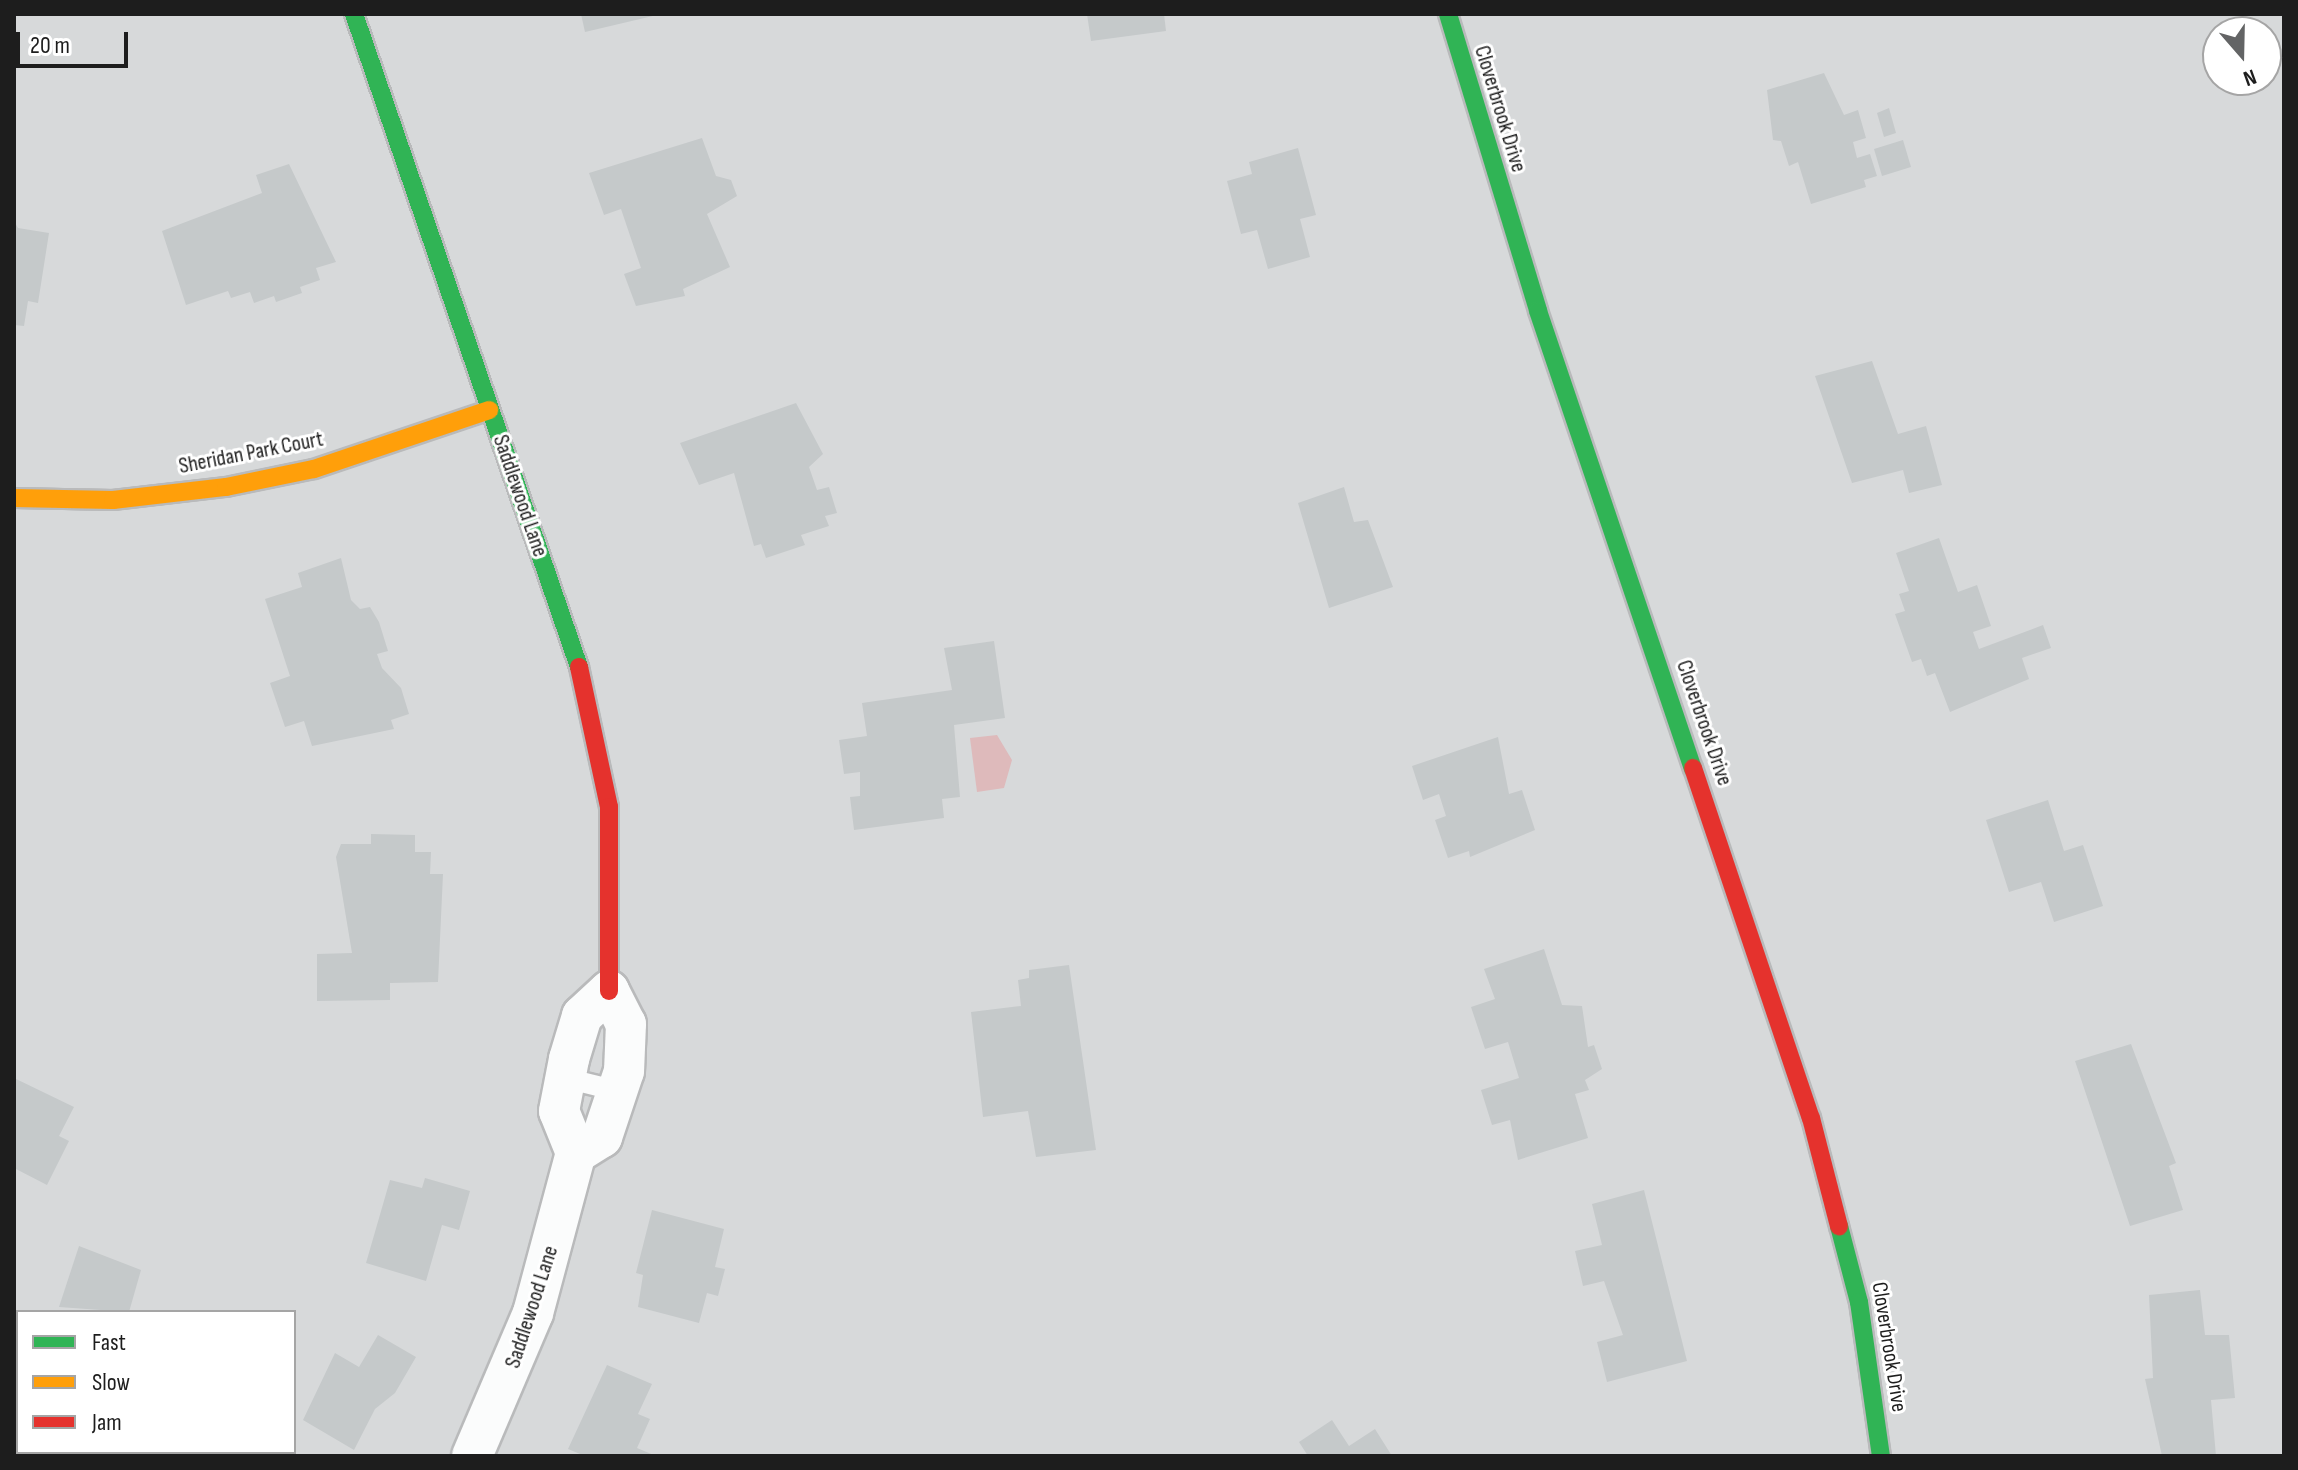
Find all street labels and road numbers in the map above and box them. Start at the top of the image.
street label: Cloverbrook Drive [1468,43,1532,175]
street label: Sheridan Park Court [177,426,325,480]
street label: Saddlewood Lane [487,432,553,560]
street label: Cloverbrook Drive [1670,657,1738,789]
street label: Saddlewood Lane [500,1242,564,1372]
street label: Cloverbrook Drive [1866,1280,1912,1414]

